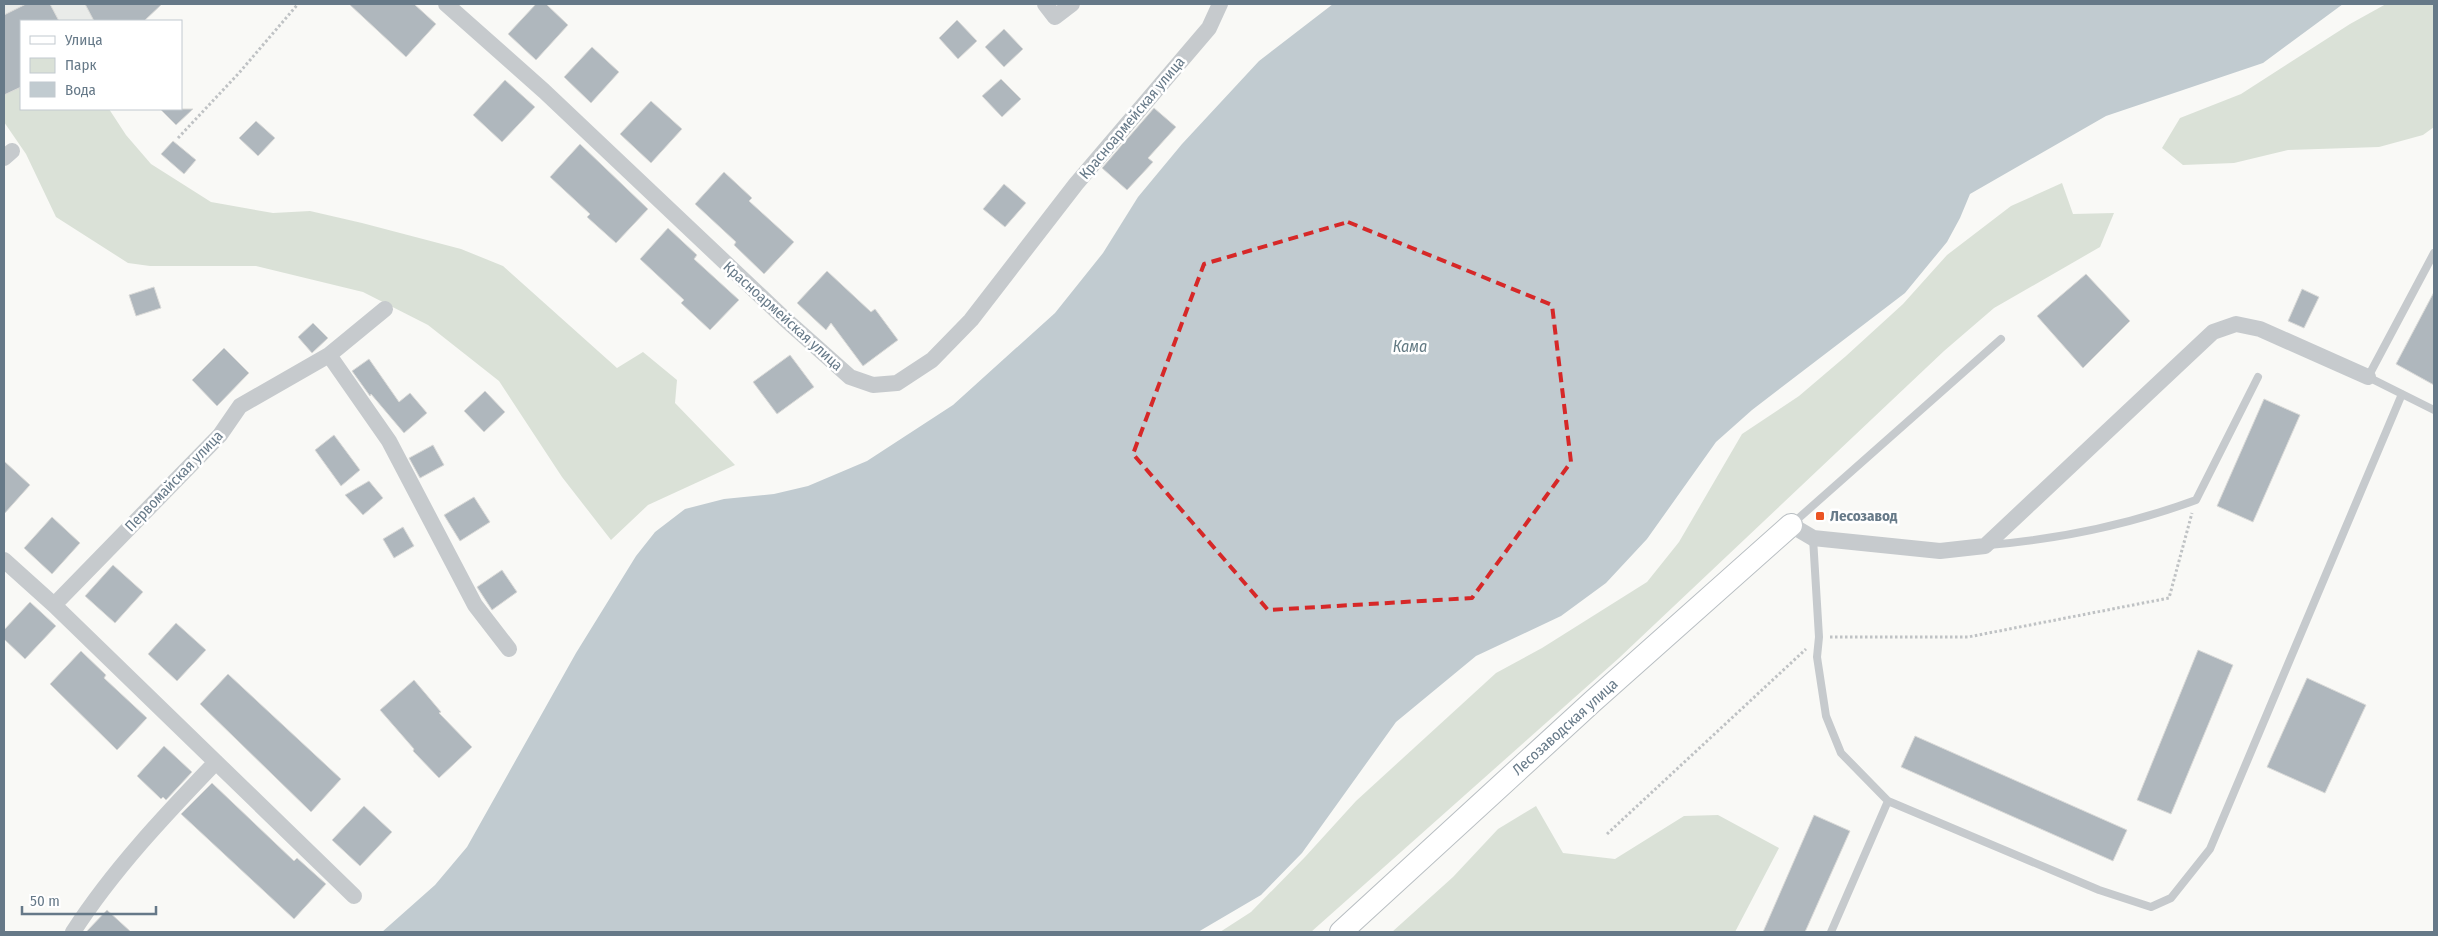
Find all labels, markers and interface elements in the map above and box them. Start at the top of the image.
legend [20,20,182,110]
text: Улица [64,31,103,49]
street label: Красноармейская улица [1075,53,1189,183]
text: Парк [65,56,96,74]
text: Вода [65,81,96,99]
street label: Красноармейская улица [720,258,846,374]
water label: Кама [1393,337,1427,356]
street label: Первомайская улица [121,427,227,535]
place label: Лесозавод [1830,507,1898,525]
marker: Лесозавод [1814,510,1826,522]
street label: Лесозаводская улица [1509,675,1621,779]
scale bar [22,884,156,916]
text: 50 m [30,892,60,910]

